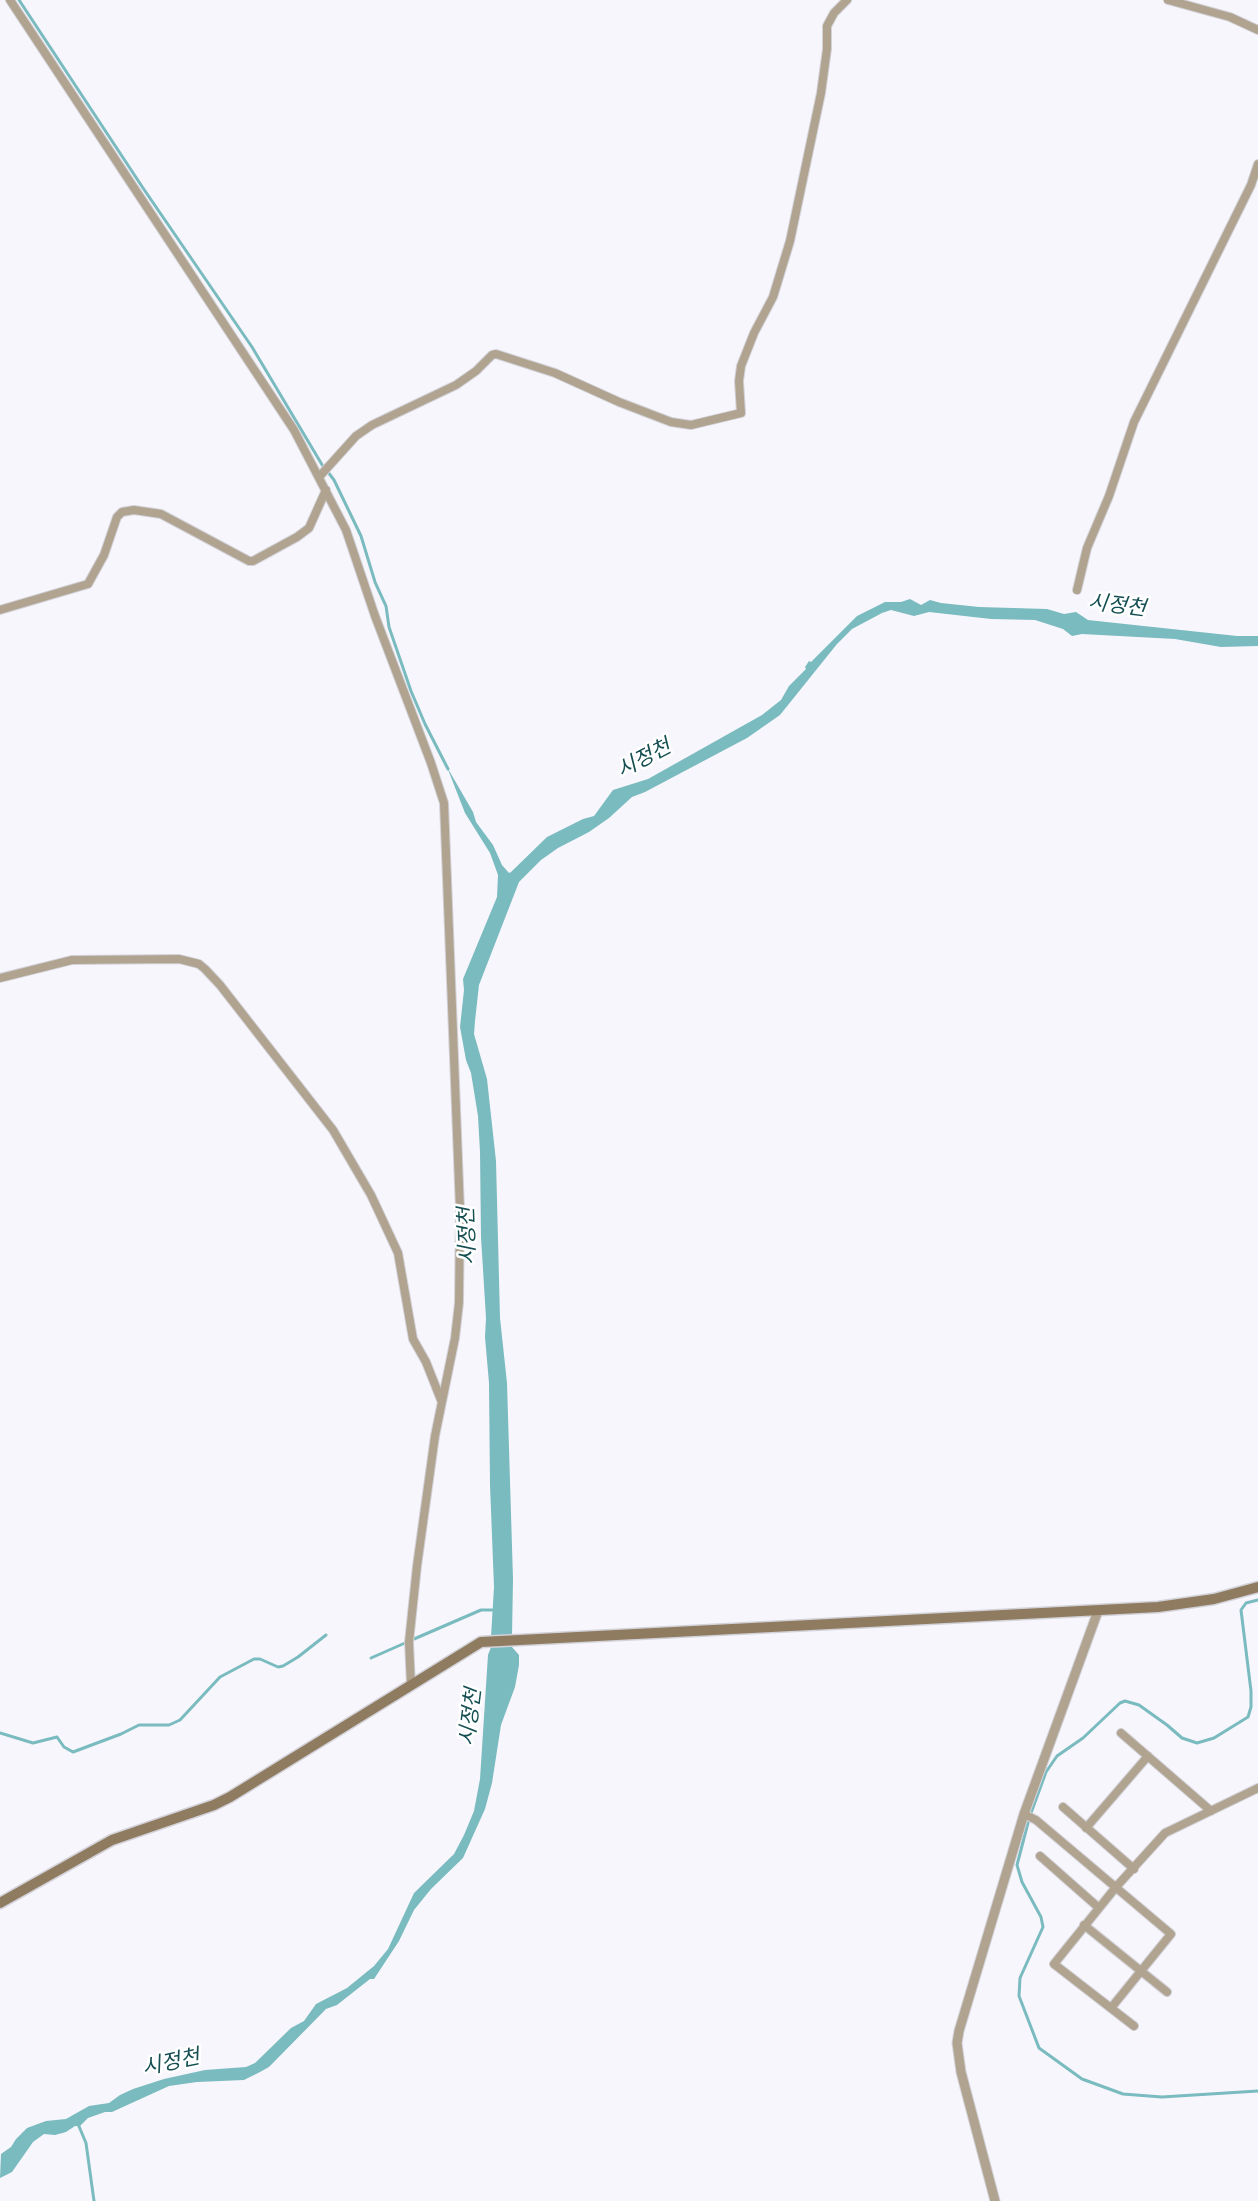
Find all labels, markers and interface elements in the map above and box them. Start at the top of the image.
water label: 시정천 [1087,590,1147,622]
water label: 시정천 [612,734,676,784]
water label: 시정천 [454,1207,482,1265]
water label: 시정천 [455,1687,487,1747]
water label: 시정천 [140,2045,202,2081]

